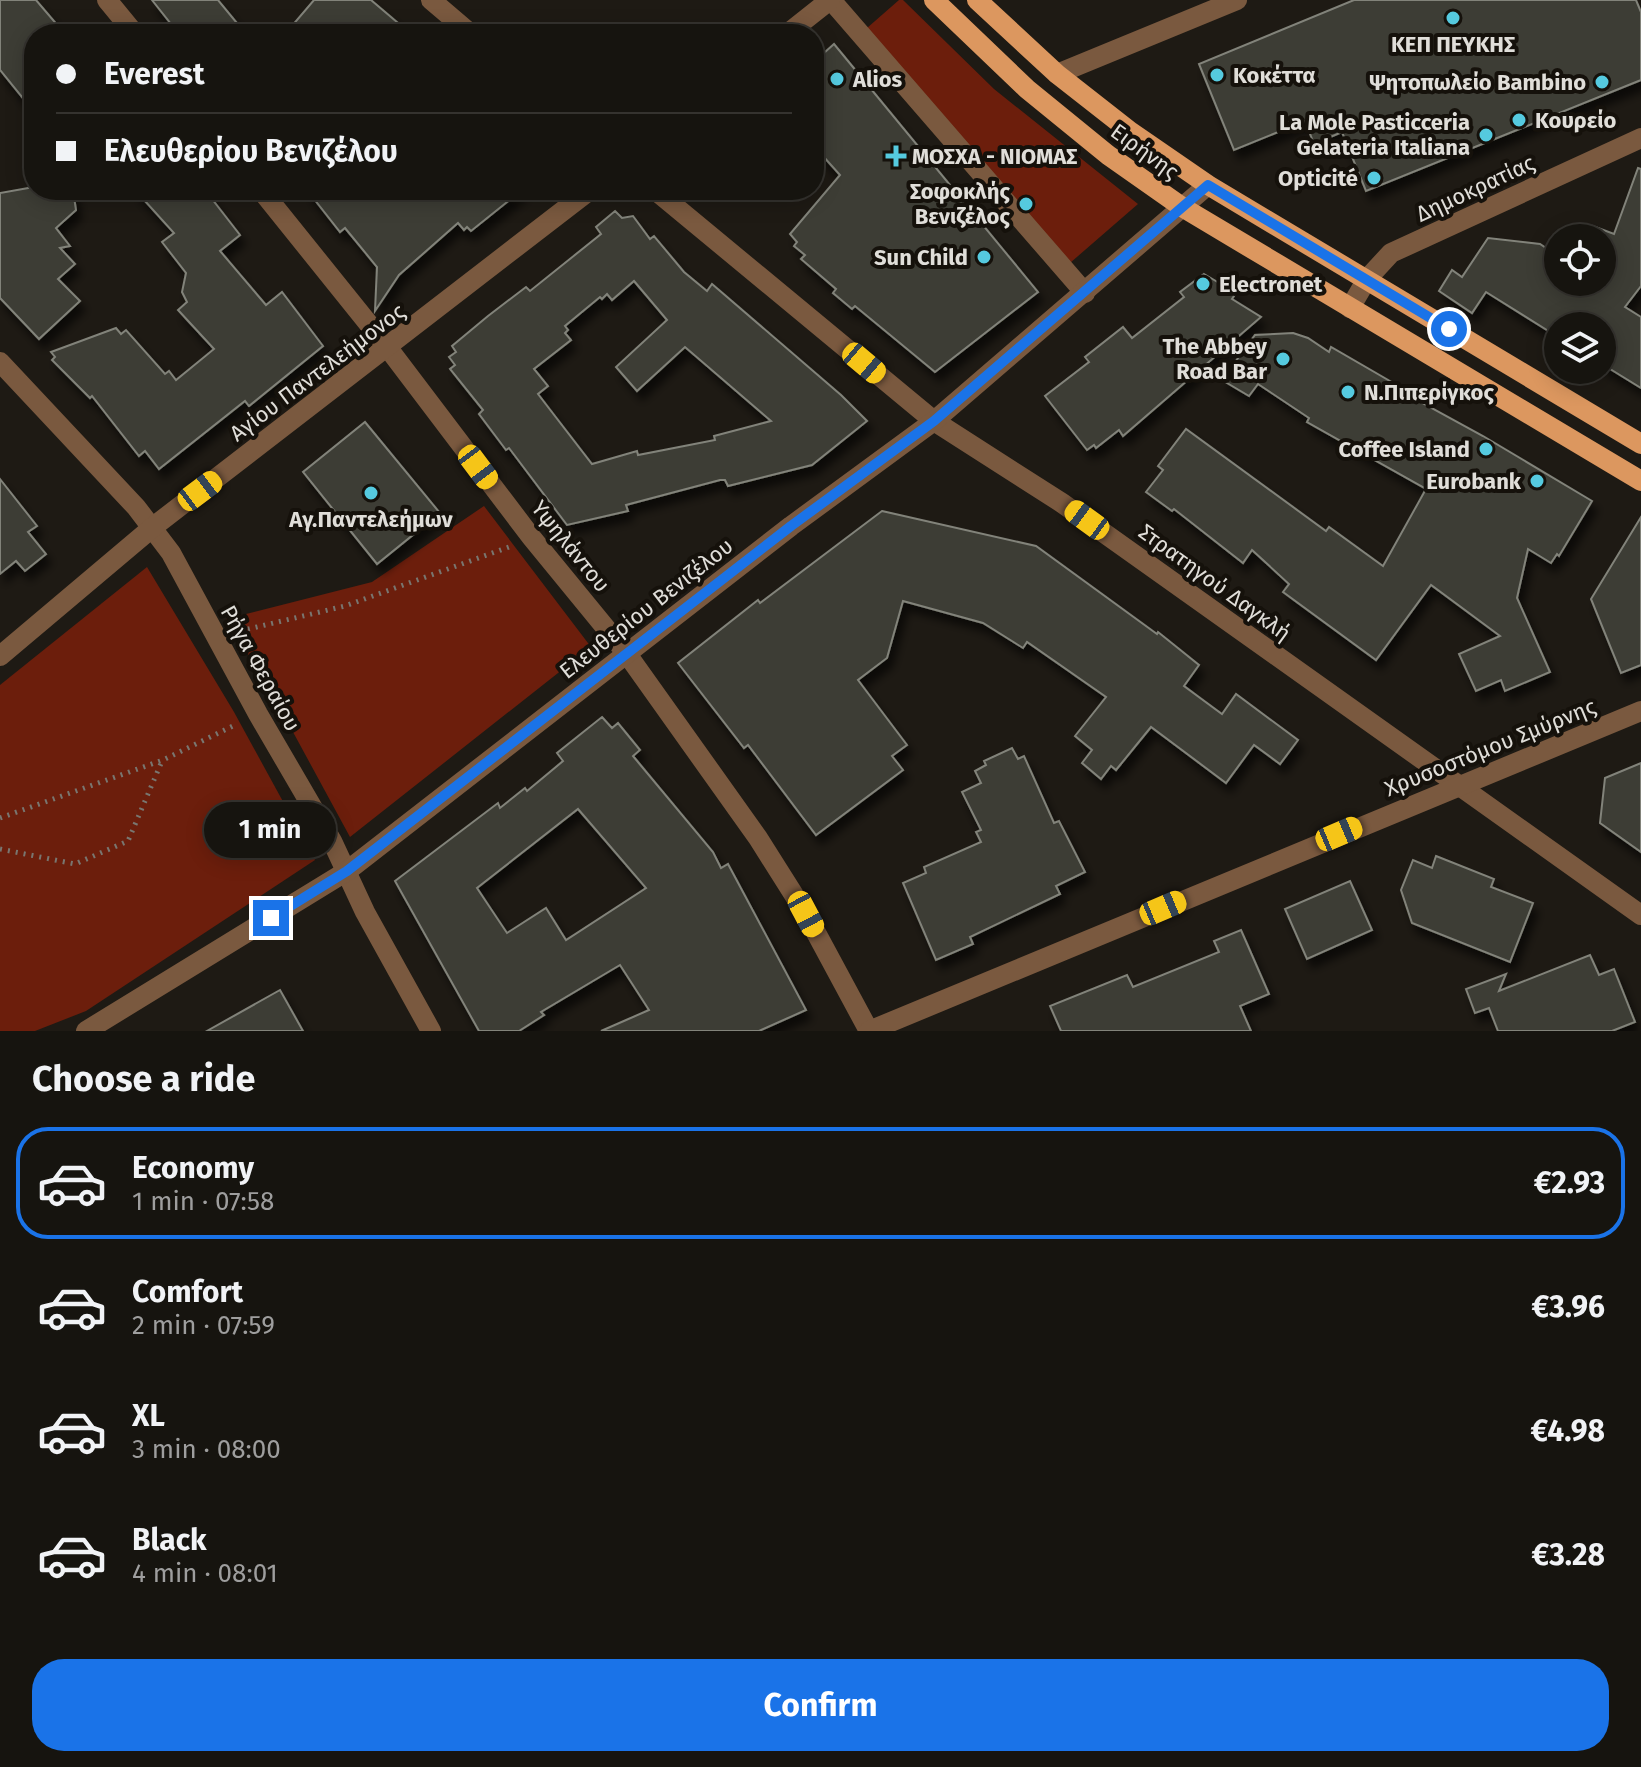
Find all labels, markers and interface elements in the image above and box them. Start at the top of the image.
marker: ΚΕΠ ΠΕΥΚΗΣ [1444,9,1462,27]
place label: ΚΕΠ ΠΕΥΚΗΣ [1391,31,1515,58]
text: Everest [104,56,205,92]
place label: Κοκέττα [1233,62,1316,89]
place label: Alios [852,66,903,93]
marker: Κοκέττα [1208,66,1226,84]
place label: Ψητοπωλείο Bambino [1369,69,1586,96]
marker: Alios [828,70,846,88]
marker: Ψητοπωλείο Bambino [1593,73,1611,91]
place label: Κουρείο [1535,107,1616,134]
place label: La Mole Pasticceria Gelateria Italiana [1279,109,1470,161]
marker: Κουρείο [1510,111,1528,129]
street label: Ειρήνης [1105,118,1184,185]
marker: La Mole Pasticceria Gelateria Italiana [1477,126,1495,144]
text: Ελευθερίου Βενιζέλου [104,133,398,169]
place label: ΜΟΣΧΑ - ΝΙΟΜΑΣ [912,143,1077,170]
marker: ΜΟΣΧΑ - ΝΙΟΜΑΣ [887,147,905,165]
street label: Δημοκρατίας [1412,149,1539,228]
place label: Opticité [1278,165,1358,192]
marker: Opticité [1365,169,1383,187]
place label: Σοφοκλής Βενιζέλος [910,178,1010,230]
marker: Σοφοκλής Βενιζέλος [1017,195,1035,213]
map controls [1544,224,1616,384]
button: locate [1544,224,1616,296]
place label: Sun Child [874,244,968,271]
marker: Sun Child [975,248,993,266]
place label: Electronet [1219,271,1323,298]
marker: Electronet [1194,275,1212,293]
street label: Αγίου Παντελεήμονος [224,298,410,447]
route start [1431,311,1467,347]
button: layers [1544,312,1616,384]
place label: The Abbey Road Bar [1162,333,1268,385]
car [838,338,890,388]
marker: The Abbey Road Bar [1274,350,1292,368]
place label: Ν.Πιπερίγκος [1364,379,1494,406]
marker: Ν.Πιπερίγκος [1339,383,1357,401]
place label: Coffee Island [1339,436,1470,463]
marker: Coffee Island [1477,440,1495,458]
car [454,441,502,493]
car [174,467,226,515]
place label: Eurobank [1426,468,1522,495]
marker: Eurobank [1528,472,1546,490]
marker: Αγ.Παντελεήμων [362,484,380,502]
street label: Υψηλάντου [526,495,616,597]
car [1061,496,1113,544]
place label: Αγ.Παντελεήμων [288,506,454,533]
street label: Στρατηγού Δαγκλή [1133,518,1296,647]
street label: Ελευθερίου Βενιζέλου [554,532,738,685]
street label: Ρήγα Φεραίου [215,601,306,736]
street label: Χρυσοστόμου Σμύρνης [1381,693,1600,802]
callout: 1 min [205,802,337,858]
text: 1 min [239,814,301,845]
car [1312,814,1366,854]
car [784,887,828,941]
car [1136,888,1190,928]
route end [253,900,289,936]
text: Choose a ride [32,1057,255,1101]
icon: car [36,1147,108,1219]
text: Economy [132,1150,254,1186]
text: €2.93 [1534,1165,1605,1201]
text: 1 min · 07:58 [132,1186,274,1217]
icon: car [36,1271,108,1343]
text: Comfort [132,1274,243,1310]
text: €3.96 [1531,1289,1605,1325]
text: 2 min · 07:59 [132,1310,275,1341]
icon: car [36,1395,108,1467]
text: XL [132,1398,165,1434]
text: €4.98 [1531,1413,1605,1449]
text: 3 min · 08:00 [132,1434,281,1465]
icon: car [36,1519,108,1591]
text: Black [132,1522,207,1558]
text: €3.28 [1532,1537,1605,1573]
text: 4 min · 08:01 [132,1558,278,1589]
button: Confirm [32,1659,1609,1751]

